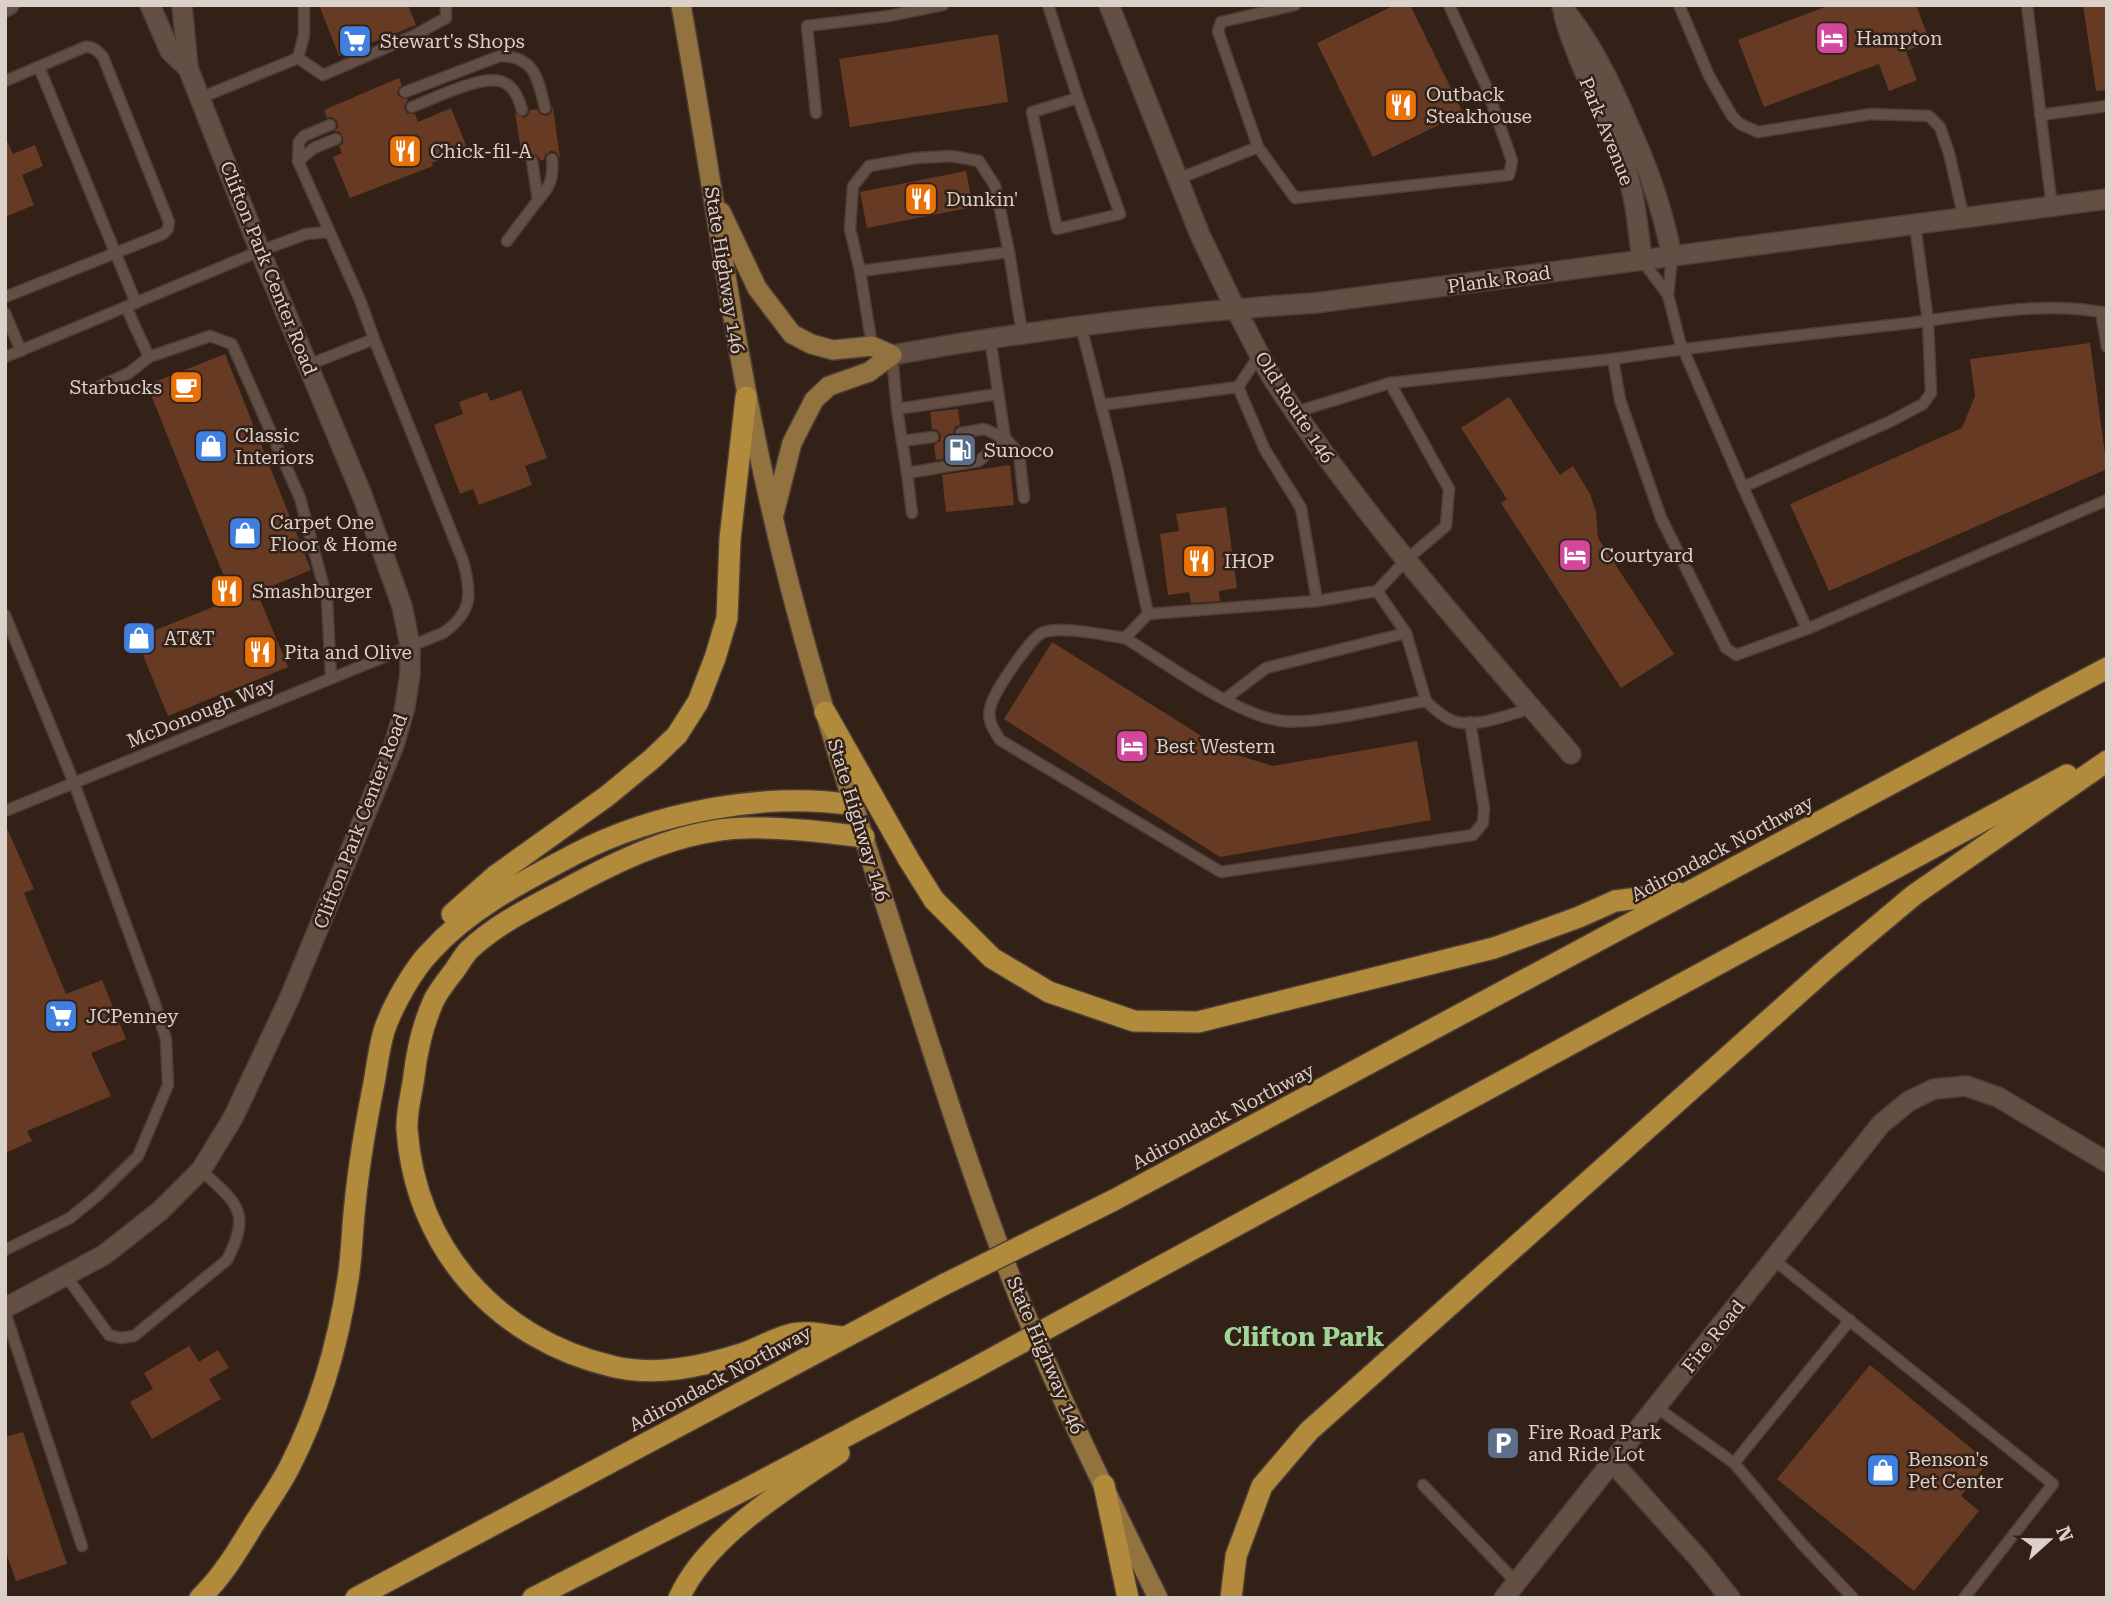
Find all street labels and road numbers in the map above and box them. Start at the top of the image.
street label: Park Avenue [1574,74,1639,189]
street label: Clifton Park Center Road [215,158,322,379]
street label: State Highway 146 [700,185,749,355]
street label: Plank Road [1446,261,1552,298]
street label: Old Route 146 [1250,347,1339,467]
street label: McDonough Way [124,672,280,753]
street label: Clifton Park Center Road [309,710,412,932]
street label: State Highway 146 [823,736,894,904]
street label: Adirondack Northway [1627,790,1818,906]
street label: Adirondack Northway [1128,1058,1319,1174]
street label: State Highway 146 [1002,1273,1089,1437]
street label: Fire Road [1677,1295,1750,1377]
street label: Adirondack Northway [625,1320,816,1436]

